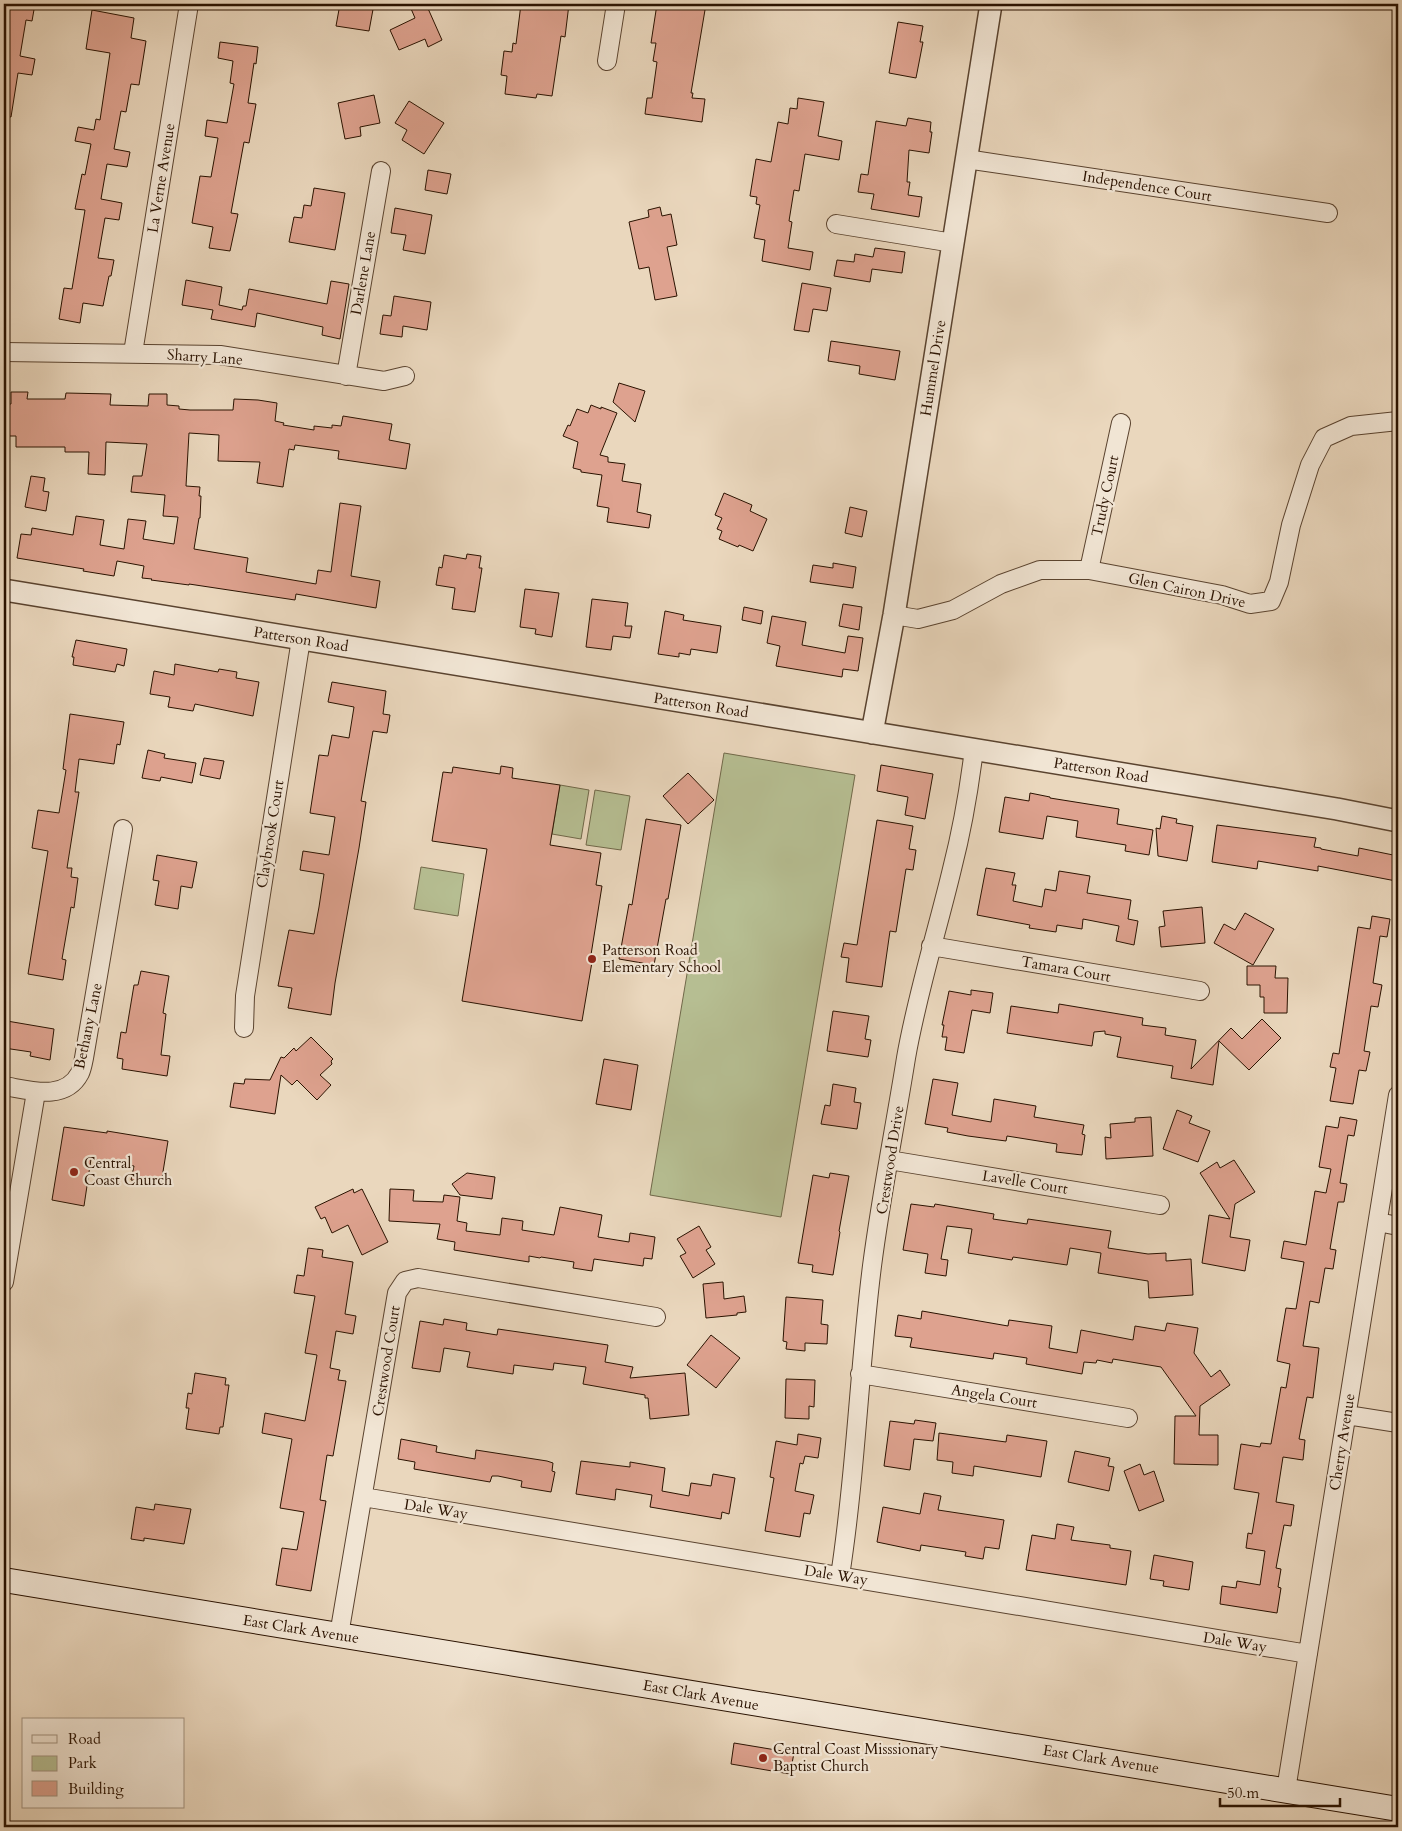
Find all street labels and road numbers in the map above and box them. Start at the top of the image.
street label: La Verne Avenue [142,121,180,234]
street label: Independence Court [1081,166,1213,206]
street label: Darlene Lane [346,229,380,317]
street label: Hummel Drive [916,318,950,418]
street label: Sharry Lane [166,344,244,370]
street label: Trudy Court [1087,453,1123,539]
street label: Glen Cairon Drive [1126,568,1248,612]
street label: Patterson Road [252,622,350,656]
street label: Patterson Road [652,688,750,722]
street label: Patterson Road [1052,753,1150,787]
street label: Claybrook Court [252,778,288,890]
street label: Tamara Court [1020,951,1113,987]
street label: Bethany Lane [69,981,107,1071]
street label: Crestwood Drive [872,1104,909,1216]
street label: Lavelle Court [981,1165,1070,1199]
street label: Crestwood Court [367,1304,405,1418]
street label: Angela Court [950,1379,1039,1413]
street label: Cherry Avenue [1324,1392,1360,1492]
street label: Dale Way [403,1494,469,1524]
street label: Dale Way [803,1560,869,1590]
street label: East Clark Avenue [241,1610,361,1648]
street label: Dale Way [1202,1627,1268,1657]
street label: East Clark Avenue [641,1675,761,1715]
street label: East Clark Avenue [1041,1740,1161,1778]

